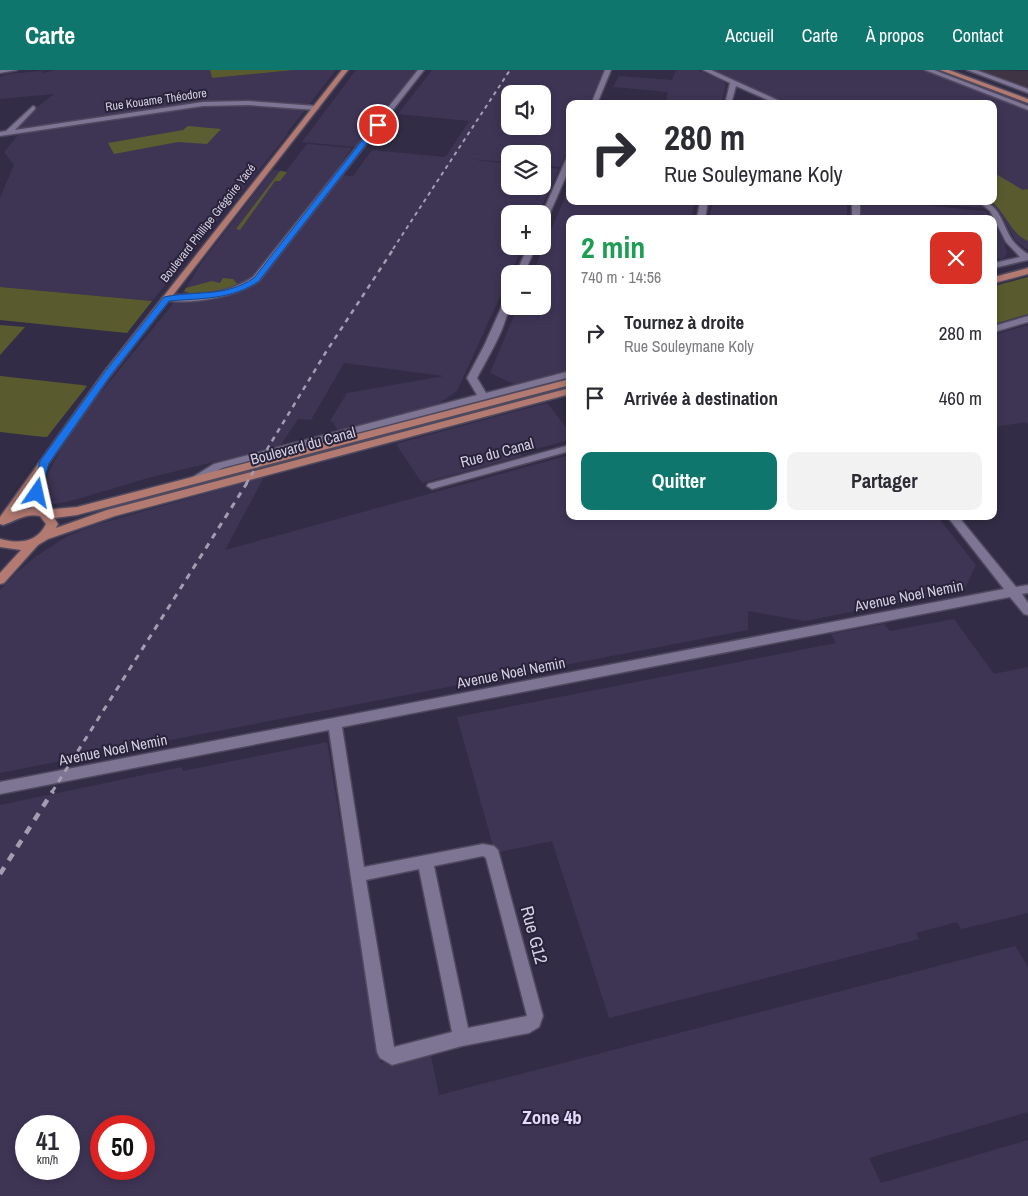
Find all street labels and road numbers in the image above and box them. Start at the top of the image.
street label: Rue Kouame Théodore [104,85,208,115]
street label: Boulevard Phillipe Grégoire Yacé [157,161,259,285]
street label: Boulevard du Canal [248,421,358,470]
street label: Rue du Canal [458,433,536,472]
street label: Avenue Noel Nemin [852,575,965,616]
street label: Avenue Noel Nemin [454,652,567,693]
street label: Avenue Noel Nemin [56,729,169,770]
street label: Rue G12 [515,903,554,967]

